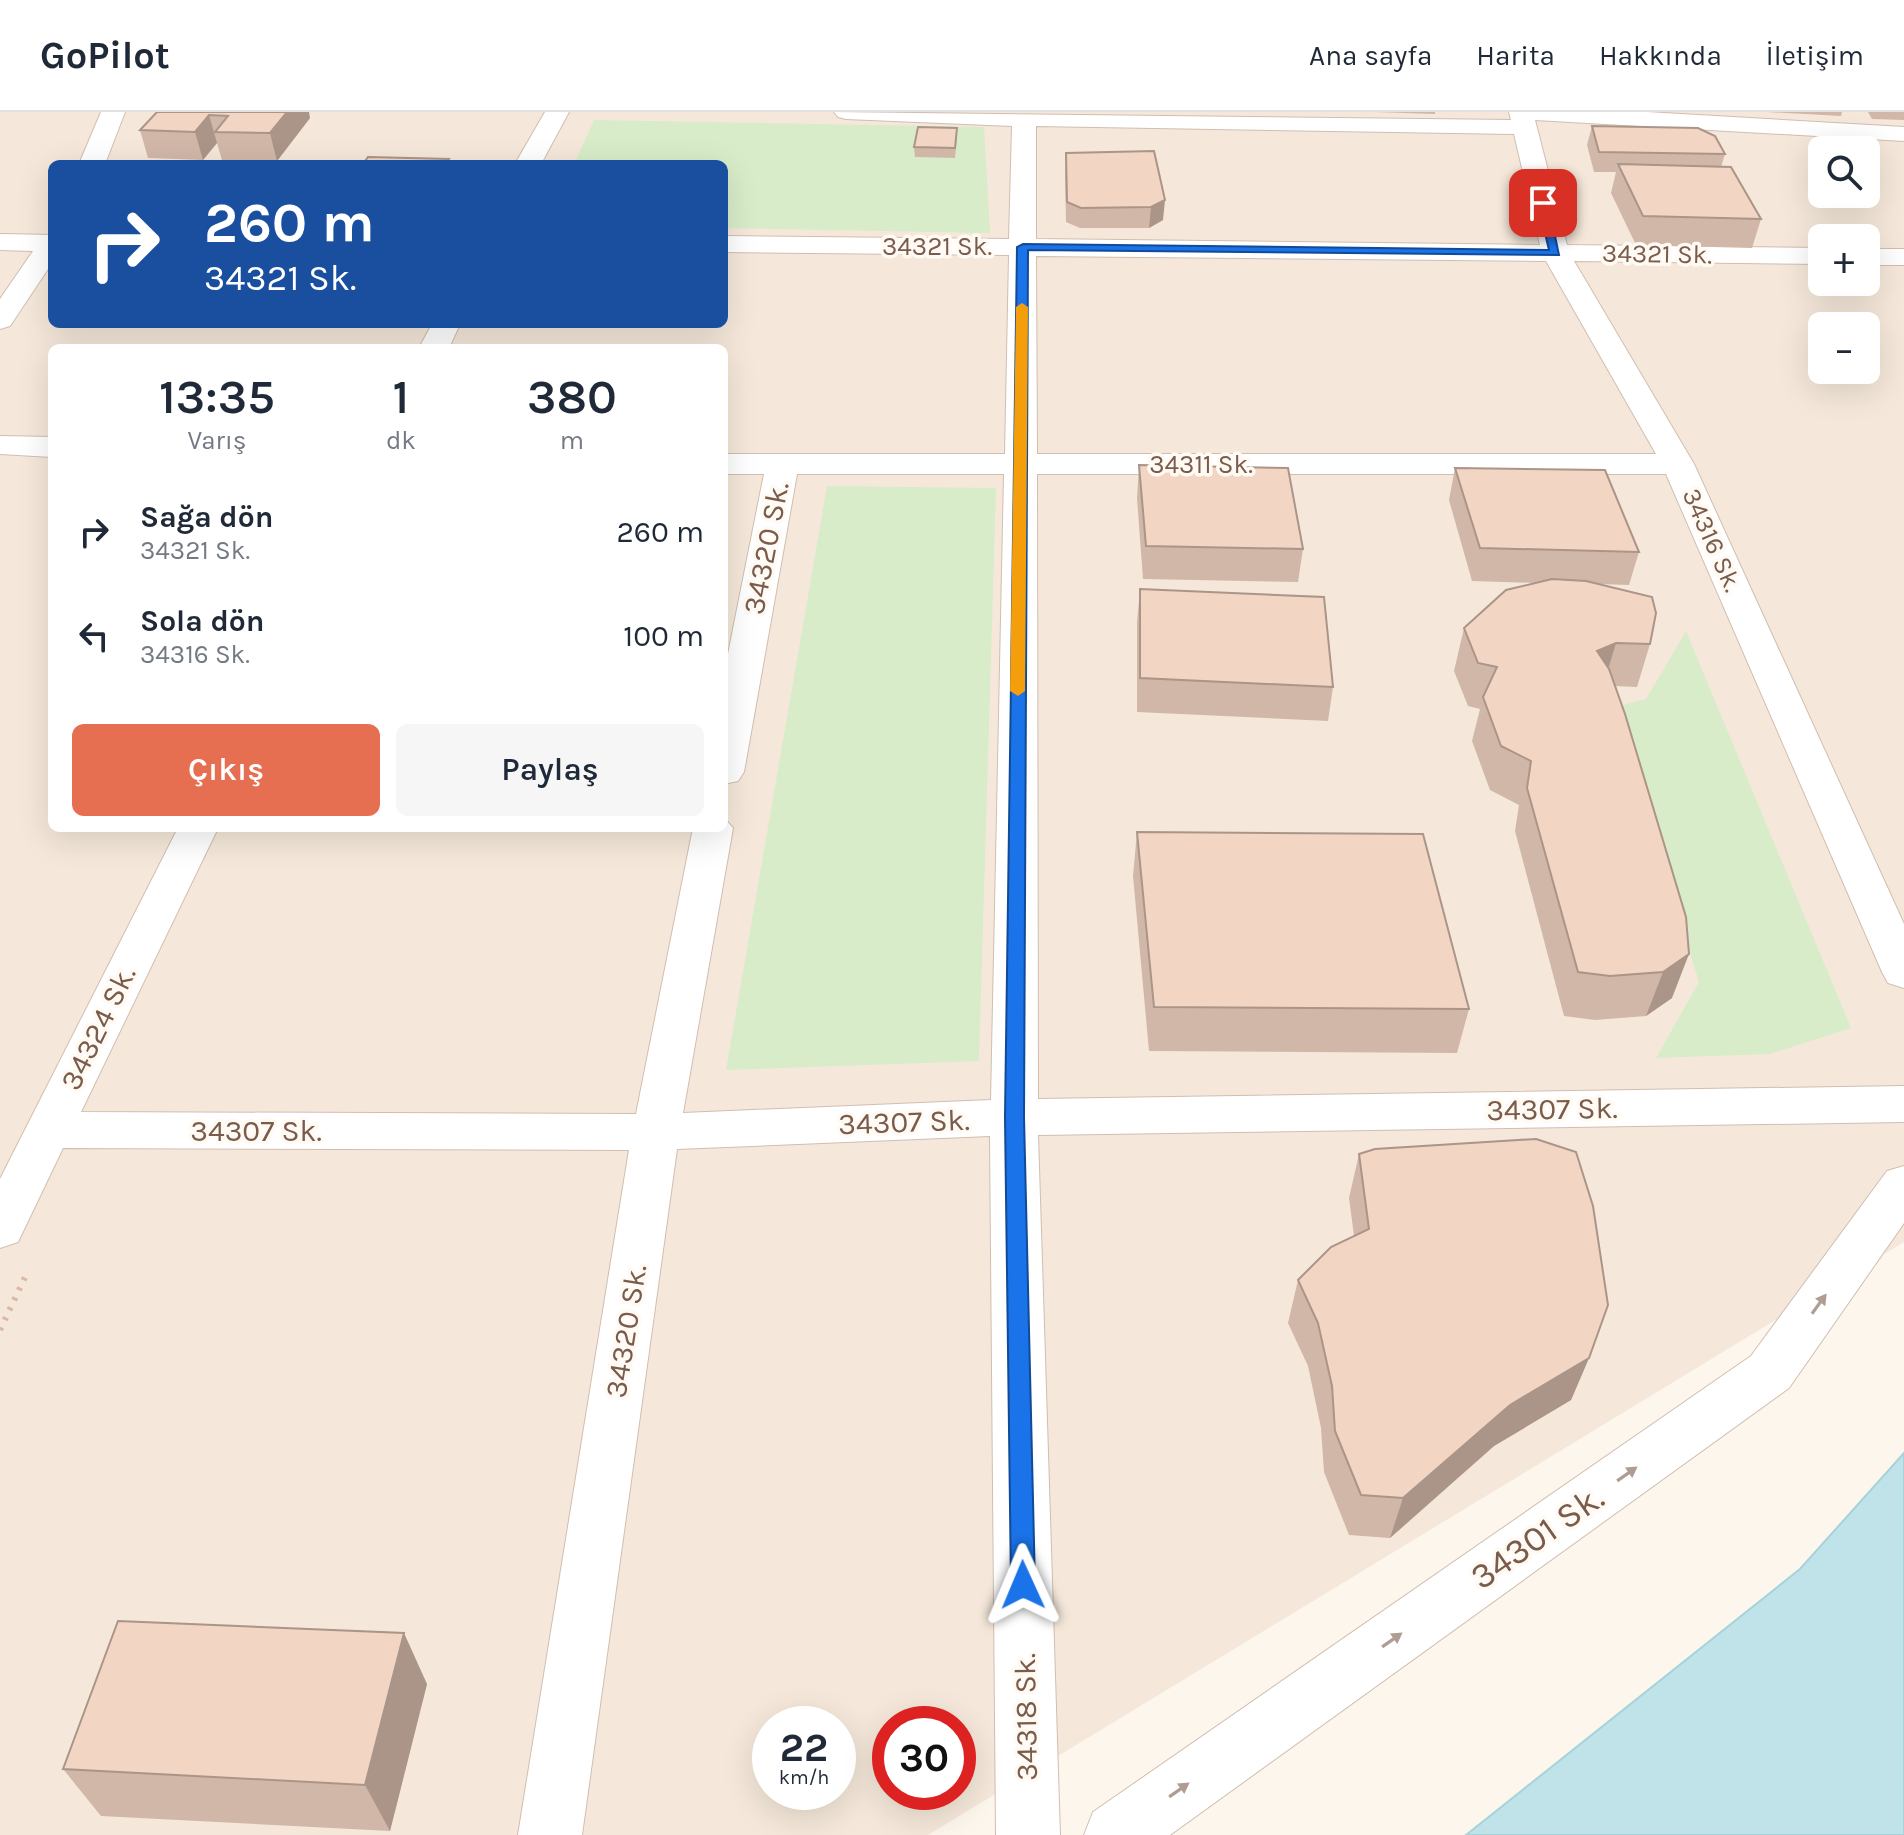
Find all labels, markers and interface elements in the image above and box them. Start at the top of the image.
text: GoPilot [40,33,170,78]
text: Ana sayfa [1309,39,1432,72]
text: Harita [1476,39,1555,72]
text: Hakkında [1599,39,1722,72]
text: İletişim [1766,39,1864,72]
map controls [1808,136,1880,384]
button: search [1808,136,1880,208]
pin [1509,169,1577,237]
icon: arrive [1521,181,1565,225]
text: 260 m [204,190,375,255]
icon: right [72,192,176,296]
button: + [1808,224,1880,296]
street label: 34321 Sk. [882,231,992,262]
street label: 34321 Sk. [1602,238,1712,270]
text: 34321 Sk. [204,257,356,299]
button: − [1808,312,1880,384]
text: 13:35 [159,369,275,425]
text: 1 [393,369,409,425]
text: 380 [527,369,617,425]
text: Varış [187,425,246,456]
text: dk [386,425,416,456]
text: m [560,425,584,456]
street label: 34311 Sk. [1149,449,1253,480]
street label: 34320 Sk. [735,478,797,618]
street label: 34316 Sk. [1675,484,1749,596]
text: Sağa dön [140,499,273,535]
icon: right [72,510,116,554]
text: 260 m [616,514,704,550]
text: 34321 Sk. [140,535,250,566]
text: Sola dön [140,603,264,639]
icon: left [72,614,116,658]
text: 100 m [623,618,704,654]
text: 34316 Sk. [140,639,250,670]
button: Çıkış [72,724,380,816]
button: Paylaş [396,724,704,816]
street label: 34324 Sk. [52,960,144,1096]
street label: 34307 Sk. [1486,1090,1618,1128]
street label: 34307 Sk. [838,1102,970,1142]
street label: 34307 Sk. [190,1113,322,1149]
street label: 34320 Sk. [598,1262,654,1400]
one-way arrow [1811,1293,1826,1314]
one-way arrow [1616,1466,1637,1482]
street label: 34301 Sk. [1462,1476,1612,1598]
position arrow [981,1543,1065,1627]
one-way arrow [1381,1633,1402,1648]
street label: 34318 Sk. [1007,1653,1045,1781]
speed limit sign: 30 [872,1706,976,1810]
text: 22 [780,1724,828,1771]
text: km/h [779,1766,829,1789]
one-way arrow [1169,1783,1190,1798]

